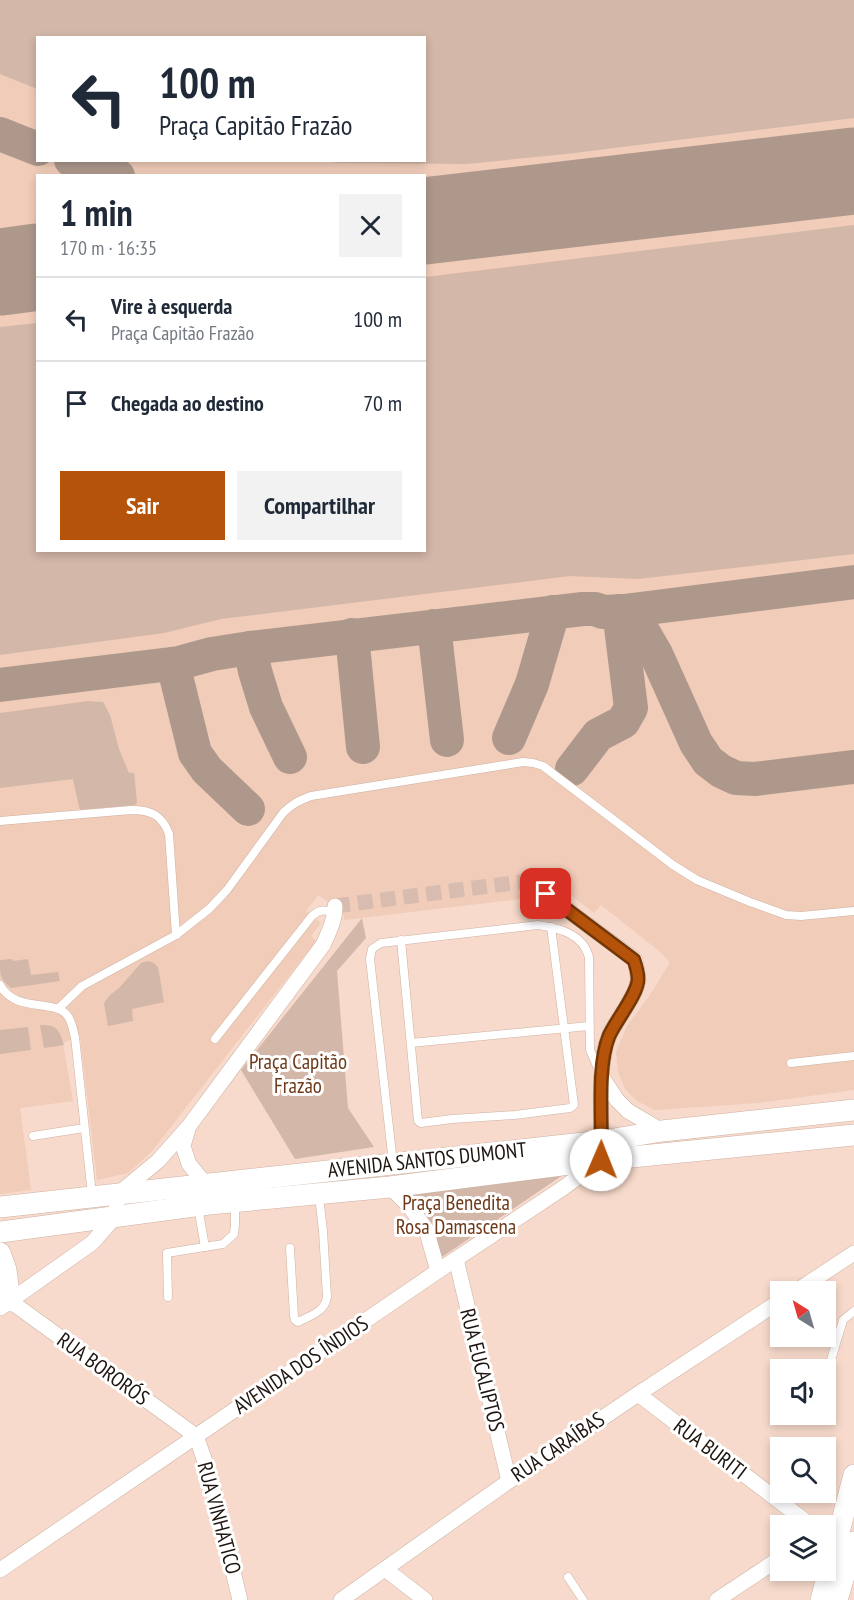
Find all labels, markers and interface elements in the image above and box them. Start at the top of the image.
text: 100 m [159,55,256,110]
icon: left [60,60,138,138]
text: Praça Capitão Frazão [159,108,352,142]
text: 1 min [60,189,133,236]
button: close [339,194,402,257]
text: 170 m · 16:35 [60,235,157,261]
text: Vire à esquerda [111,292,232,320]
icon: left [60,303,93,336]
text: 100 m [353,305,402,333]
text: Praça Capitão Frazão [111,320,254,346]
icon: arrive [60,387,93,420]
text: Chegada ao destino [111,389,264,417]
text: 70 m [363,389,402,417]
button: Sair [60,471,225,540]
button: Compartilhar [237,471,402,540]
pin [520,868,571,919]
icon: arrive [529,877,562,910]
park label: Praça Capitão Frazão [249,1048,347,1099]
position arrow [569,1128,633,1192]
street label: AVENIDA SANTOS DUMONT [326,1136,528,1183]
park label: Praça Benedita Rosa Damascena [396,1189,516,1240]
north arrow [770,1281,836,1347]
map controls [770,1281,836,1581]
street label: RUA EUCALIPTOS [454,1306,511,1434]
street label: AVENIDA DOS ÍNDIOS [228,1310,373,1420]
street label: RUA BORORÓS [52,1326,155,1411]
button: sound [770,1359,836,1425]
street label: RUA CARAÍBAS [506,1405,610,1488]
street label: RUA BURITI [668,1412,752,1485]
button: search [770,1437,836,1503]
street label: RUA VINHATICO [192,1459,247,1577]
button: layers [770,1515,836,1581]

